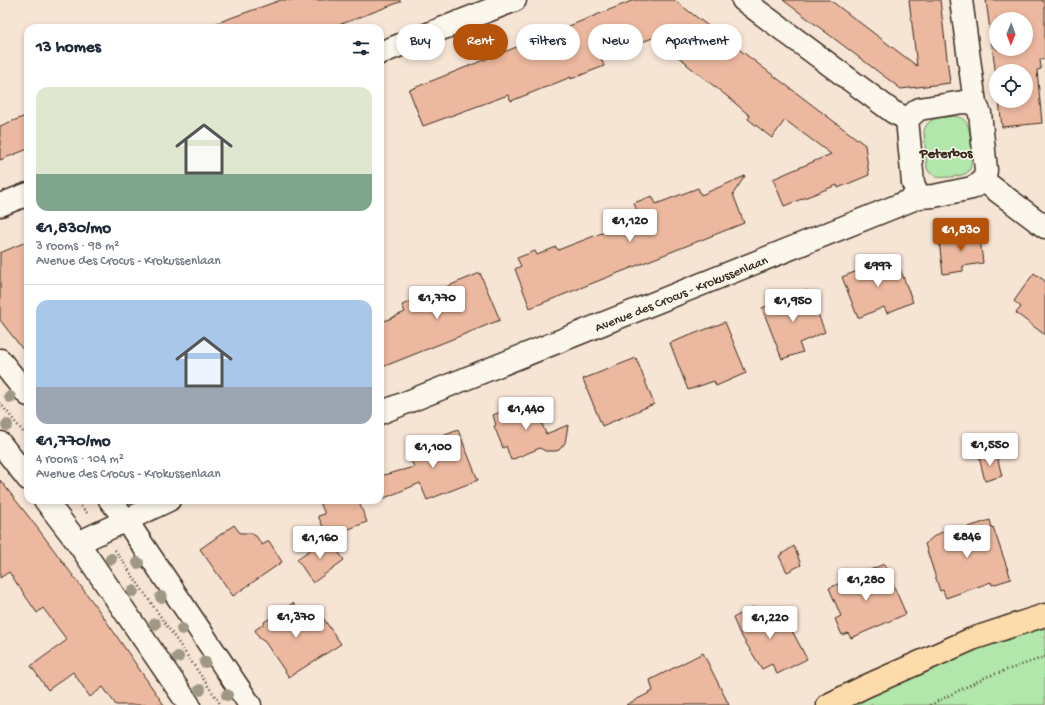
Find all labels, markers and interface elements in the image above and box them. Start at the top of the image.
north arrow [989,12,1033,56]
map controls [989,12,1033,108]
chip: Buy [396,24,445,60]
chip: Rent [453,24,508,60]
chip: Filters [516,24,580,60]
chip: New [588,24,643,60]
chip: Apartment [651,24,742,60]
icon: filters [350,37,372,59]
text: 13 homes [36,38,101,58]
button: locate [989,64,1033,108]
icon: home [168,113,240,185]
district label: Peterbos [919,146,973,163]
pin: €1,120 [597,209,663,243]
text: €1,120 [612,214,648,229]
pin: €1,830 [928,218,994,252]
text: €1,830/mo [36,219,111,239]
text: €1,830 [942,223,980,238]
text: 3 rooms · 98 m² [36,239,119,254]
street label: Avenue des Crocus - Krokussenlaan [593,253,771,336]
text: Avenue des Crocus - Krokussenlaan [36,254,221,269]
pin: €997 [854,254,902,288]
text: €997 [864,259,892,274]
pin: €1,770 [404,286,470,320]
pin: €1,950 [760,289,826,323]
text: €1,770 [418,291,456,306]
text: €1,950 [774,294,812,309]
icon: home [168,326,240,398]
pin: €1,440 [493,397,559,431]
text: €1,440 [508,402,544,417]
text: €1,770/mo [36,432,111,452]
pin: €1,550 [957,433,1023,467]
pin: €1,100 [400,435,466,469]
text: €1,550 [971,438,1009,453]
text: €1,100 [414,440,452,455]
text: 4 rooms · 104 m² [36,452,124,467]
text: Avenue des Crocus - Krokussenlaan [36,467,221,482]
pin: €846 [943,525,991,559]
pin: €1,160 [287,526,353,560]
text: €846 [953,530,981,545]
text: €1,160 [302,531,338,546]
pin: €1,280 [833,568,899,602]
text: €1,280 [847,573,885,588]
pin: €1,370 [263,605,329,639]
pin: €1,220 [737,606,803,640]
text: €1,370 [277,610,315,625]
text: €1,220 [751,611,789,626]

